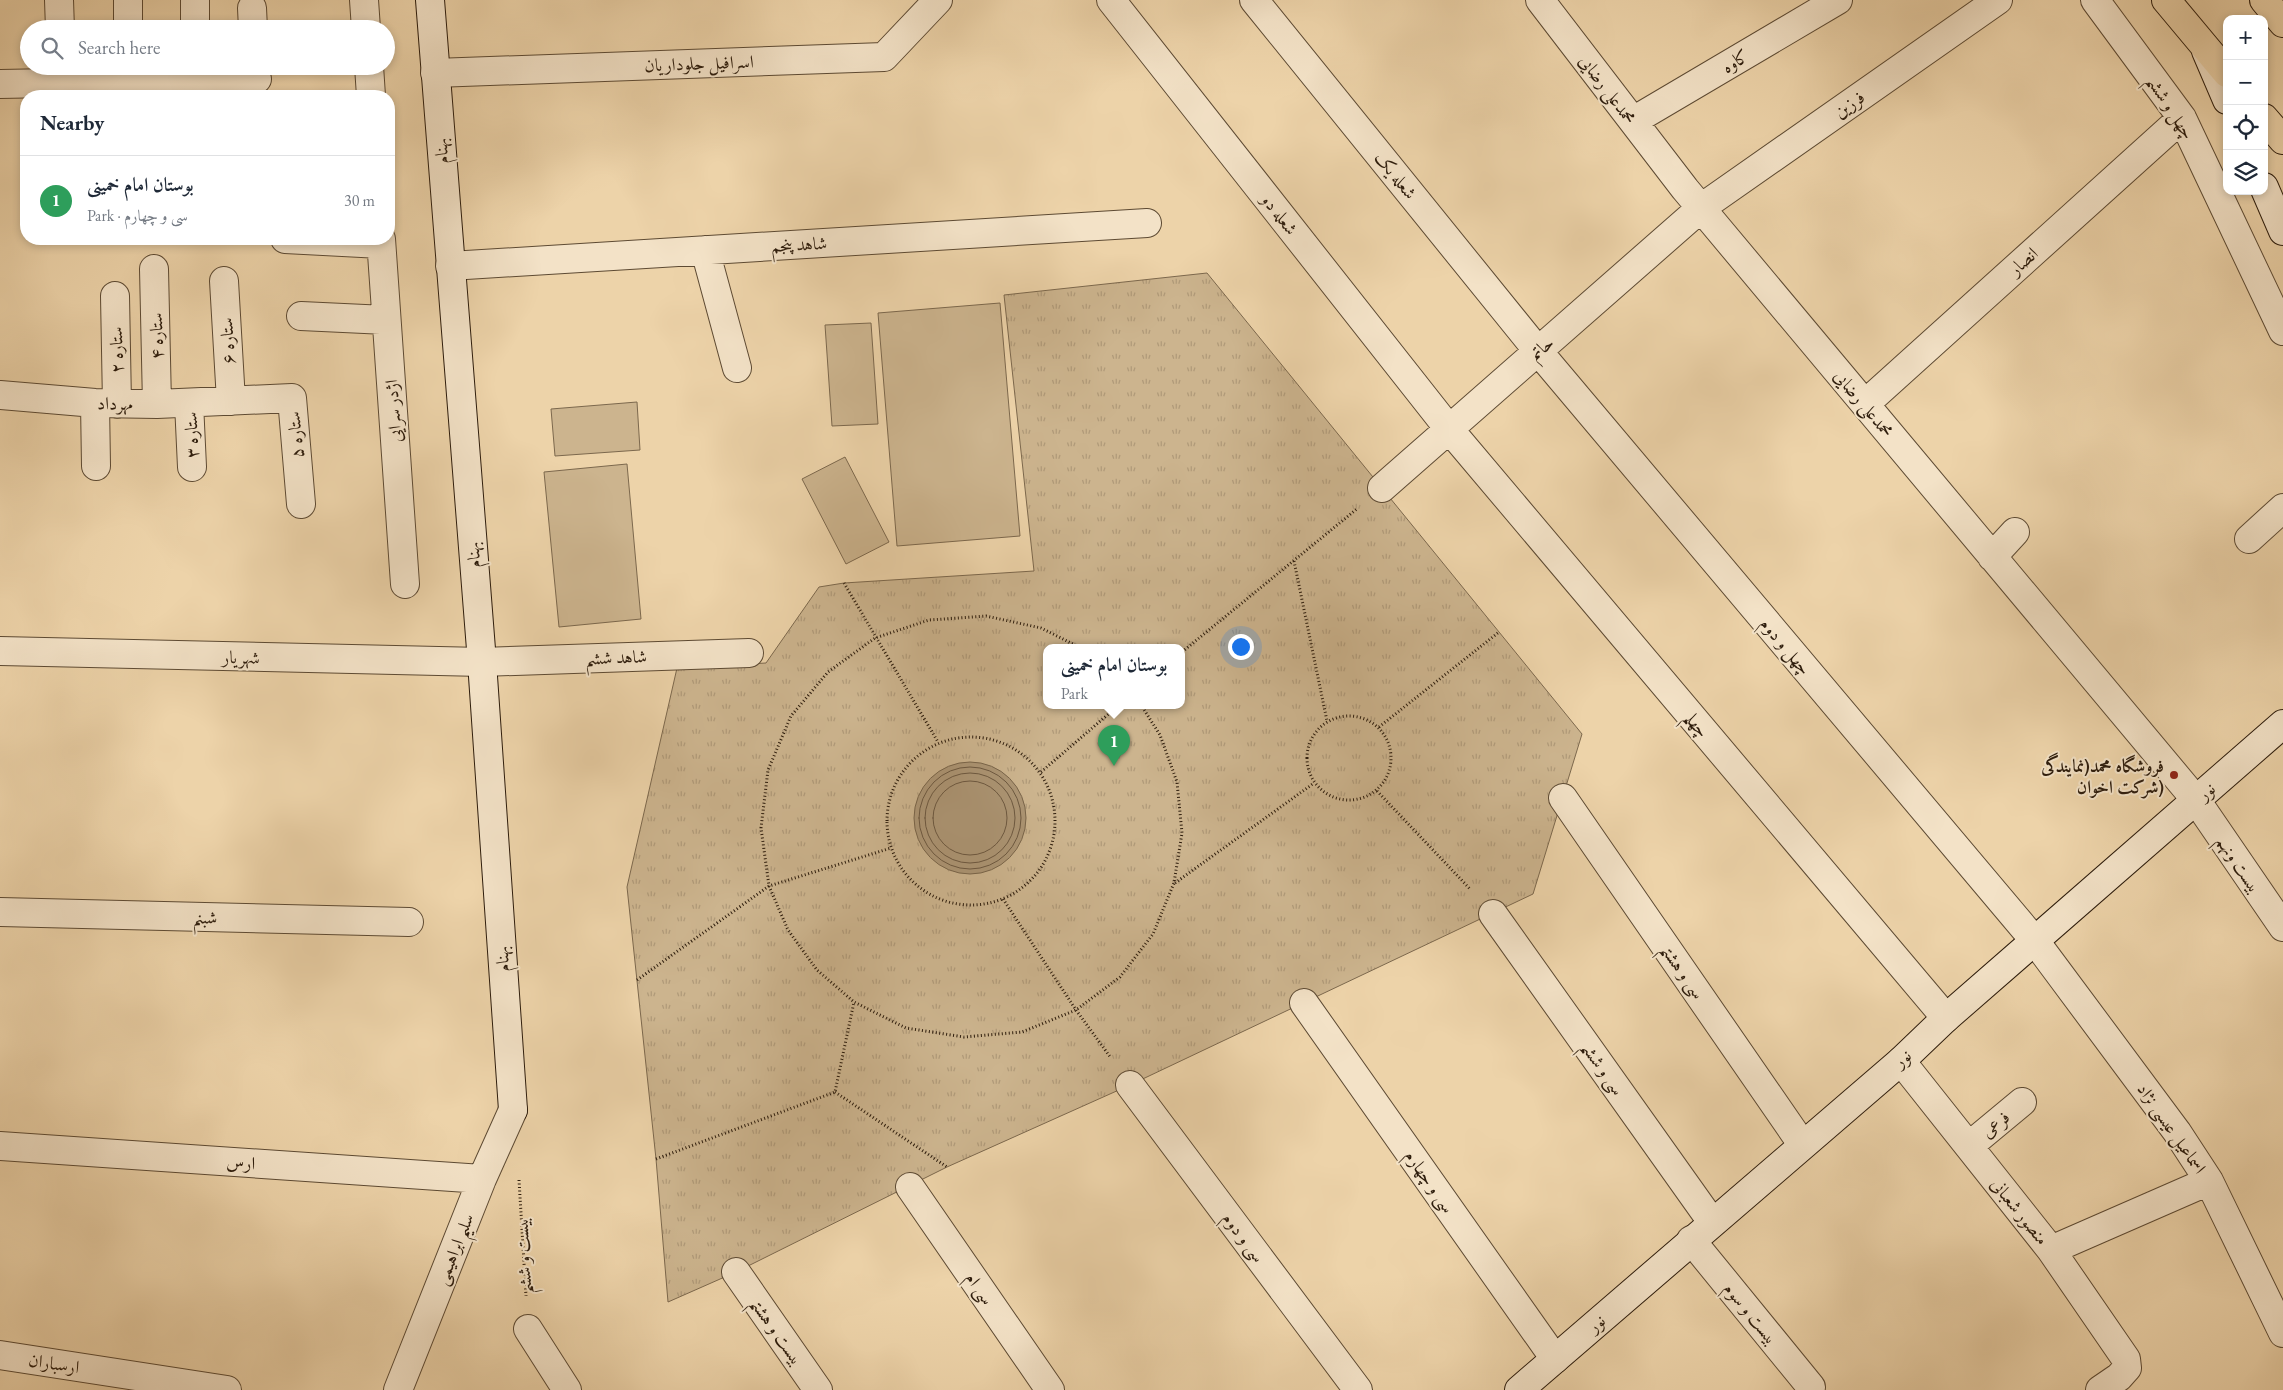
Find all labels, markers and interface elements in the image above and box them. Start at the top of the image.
map controls [2223,15,2268,195]
button: + [2223,15,2268,60]
search box [20,20,395,75]
icon: search [38,34,66,62]
text: Search here [78,35,160,60]
street label: کاوه [1717,44,1753,78]
street label: اسرافیل جلوداریان [644,50,754,78]
street label: محمدعلی رضایی [1573,50,1642,130]
button: − [2223,60,2268,105]
street label: چهل و ششم [2136,71,2200,147]
street label: فرزین [1829,85,1870,124]
button: locate [2223,105,2268,150]
text: Nearby [40,109,104,136]
street label: بهنام [429,137,458,165]
street label: شعله یک [1370,146,1422,204]
button: layers [2223,150,2268,195]
text: بوستان امام خمینی [87,172,194,197]
street label: شعله دو [1255,187,1303,239]
text: 1 [52,190,60,211]
text: 30 m [344,190,375,211]
text: Park · سی و چهارم [87,205,188,226]
street label: شاهد پنجم [770,231,828,263]
street label: انصار [2002,242,2043,281]
street label: ستاره ۴ [144,312,168,360]
street label: ستاره ۶ [214,317,240,365]
street label: ستاره ۲ [104,326,128,374]
street label: حاتم [1524,331,1562,369]
street label: محمدعلی رضایی [1828,364,1899,443]
street label: اژدر سرایی [379,378,408,443]
street label: مهرداد [97,391,133,416]
street label: ستاره ۳ [179,411,203,459]
street label: ستاره ۵ [282,411,308,459]
street label: بهنام [460,541,491,569]
street label: چهل و دوم [1751,612,1817,683]
your location [1228,634,1254,660]
street label: شاهد ششم [585,644,648,677]
popup [1043,644,1185,709]
street label: شهریار [220,645,260,670]
text: بوستان امام خمینی [1061,652,1167,677]
text: Park [1061,683,1088,704]
street label: چهلم [1674,706,1715,746]
pin: 1 [1098,725,1130,766]
place label: فروشگاه محمد(نمایندگی شرکت اخوان) [2040,752,2164,799]
marker: فروشگاه محمد(نمایندگی شرکت اخوان) [2168,769,2180,781]
street label: نور [2191,777,2220,807]
street label: بیست ونهم [2206,831,2267,901]
street label: شبنم [192,905,218,936]
street label: سی و هشتم [1650,939,1710,1007]
street label: بهنام [490,945,519,973]
street label: سی و ششم [1570,1036,1630,1104]
street label: نور [1887,1044,1916,1074]
street label: اسماعیل عیسی نژاد [2131,1078,2212,1179]
street label: فرعی [1976,1105,2015,1143]
street label: سی و چهارم [1396,1145,1460,1220]
street label: ارس [226,1150,256,1174]
street label: منصور شعبانی [1986,1173,2054,1249]
street label: سی و دوم [1214,1207,1270,1270]
street label: سلیم ابراهیمی [429,1210,485,1291]
street label: بیست و ششم [510,1217,543,1295]
street label: سی ام [956,1267,999,1312]
street label: بیست و سوم [1715,1277,1783,1352]
street label: بیست و هشتم [740,1293,809,1373]
street label: نور [1581,1309,1610,1339]
street label: ارسباران [27,1348,81,1378]

